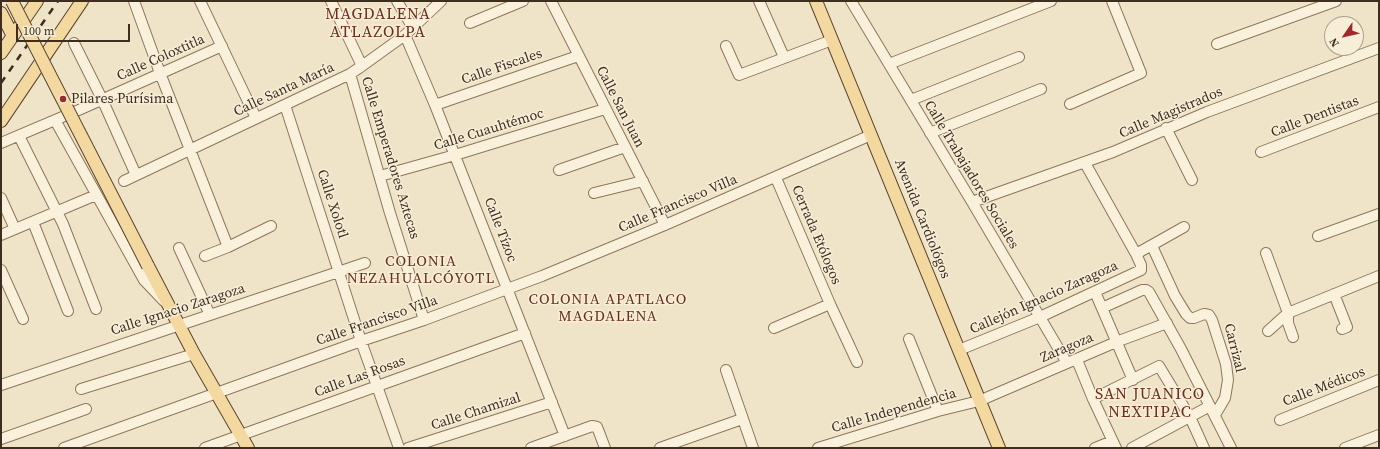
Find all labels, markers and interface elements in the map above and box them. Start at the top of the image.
district label: MAGDALENA ATLAZOLPA [325,5,431,43]
scale bar [18,16,132,42]
north arrow [1324,16,1364,56]
text: 100 m [23,23,55,39]
street label: Calle Coloxtitla [114,31,208,85]
text: N [1326,35,1343,50]
street label: Calle Fiscales [459,45,545,89]
street label: Calle Santa María [231,59,337,121]
street label: Calle San Juan [592,63,648,151]
street label: Calle Emperadores Aztecas [357,75,423,241]
street label: Calle Magistrados [1117,84,1225,142]
place label: Pilares Purísima [71,91,173,107]
street label: Calle Dentistas [1269,93,1361,141]
marker: Pilares Purísima [58,94,68,104]
street label: Calle Trabajadores Sociales [920,98,1022,252]
street label: Calle Cuauhtémoc [432,105,546,155]
street label: Avenida Cardiológos [890,157,954,281]
street label: Calle Xolotl [313,167,351,241]
street label: Calle Francisco Villa [616,171,740,237]
street label: Cerrada Etólogos [788,183,844,287]
street label: Calle Tízoc [480,195,520,265]
district label: COLONIA NEZAHUALCÓYOTL [347,253,495,288]
street label: Callejón Ignacio Zaragoza [967,258,1121,338]
street label: Calle Ignacio Zaragoza [109,280,247,340]
district label: COLONIA APATLACO MAGDALENA [529,291,687,326]
street label: Calle Francisco Villa [314,292,440,350]
street label: Carrizal [1220,322,1248,374]
street label: Zaragoza [1038,329,1096,367]
street label: Calle Las Rosas [312,353,408,401]
street label: Calle Médicos [1280,364,1368,410]
street label: Calle Independencia [830,385,958,437]
district label: SAN JUANICO NEXTIPAC [1095,385,1205,423]
street label: Calle Chamizal [429,390,523,434]

